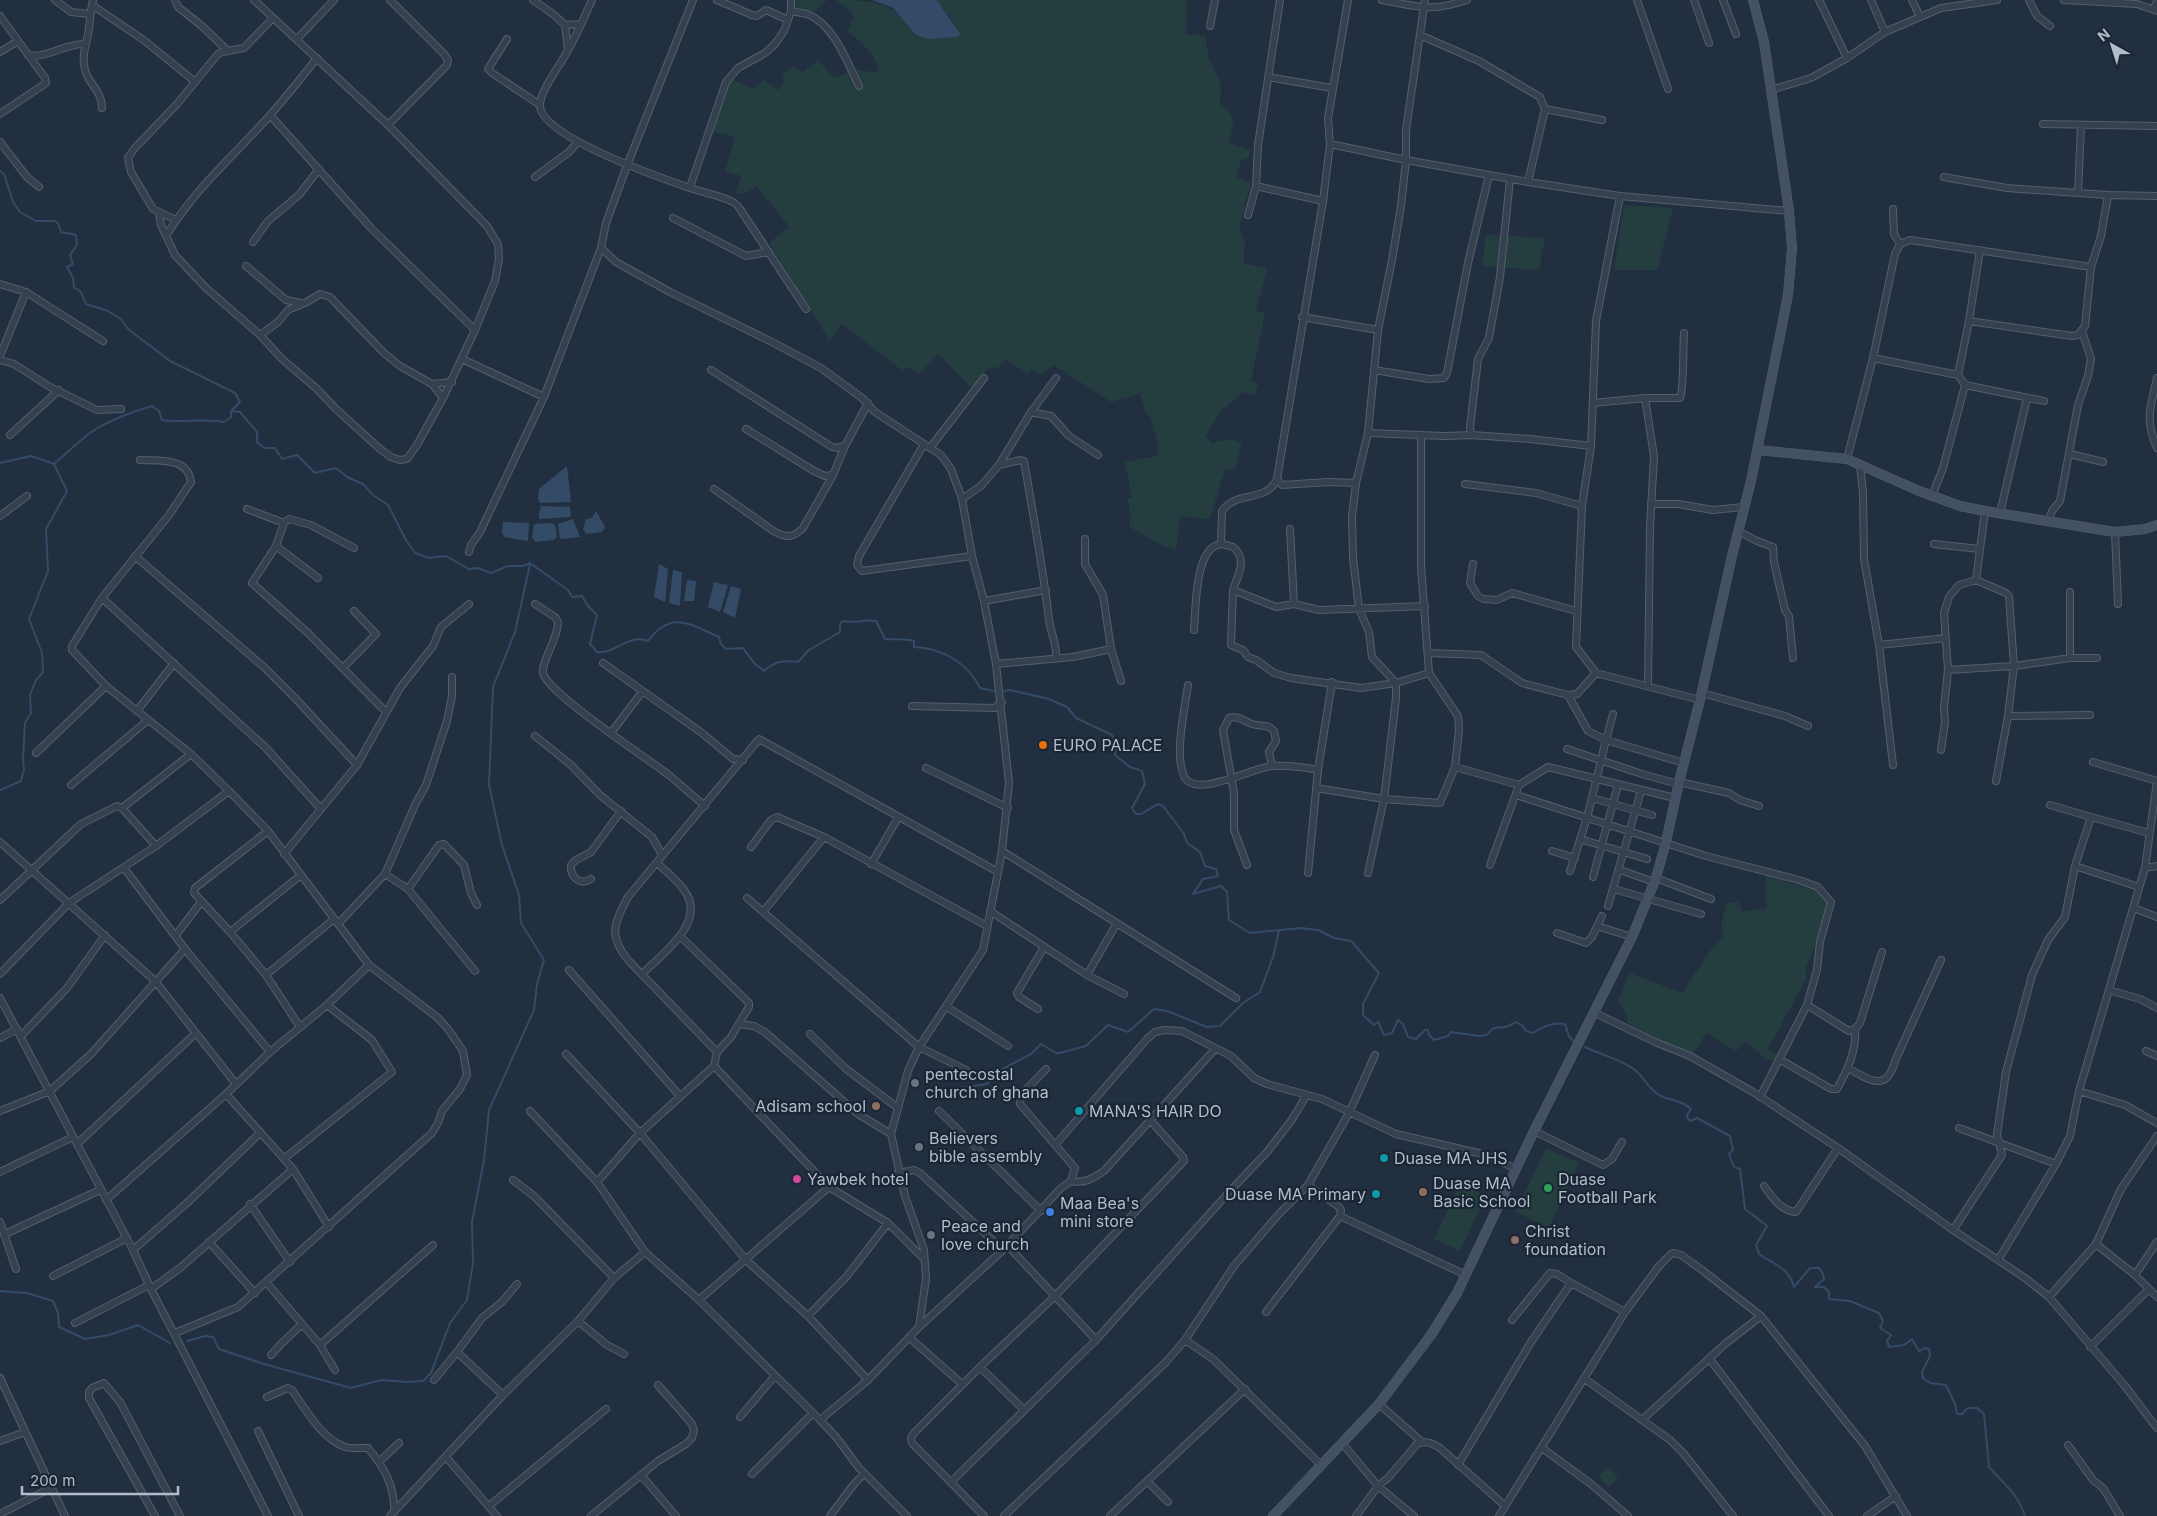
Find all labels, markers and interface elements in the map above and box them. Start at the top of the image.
north arrow [2087,20,2137,70]
text: N [2094,25,2113,44]
place label: EURO PALACE [1053,735,1162,755]
marker: EURO PALACE [1037,739,1049,751]
place label: pentecostal church of ghana [925,1064,1049,1102]
marker: pentecostal church of ghana [909,1077,921,1089]
place label: Adisam school [755,1096,866,1116]
marker: Adisam school [870,1100,882,1112]
place label: MANA'S HAIR DO [1089,1101,1222,1121]
marker: MANA'S HAIR DO [1073,1105,1085,1117]
place label: Believers bible assembly [929,1128,1042,1166]
marker: Believers bible assembly [913,1141,925,1153]
place label: Duase MA JHS [1394,1148,1508,1168]
marker: Duase MA JHS [1378,1152,1390,1164]
place label: Yawbek hotel [807,1169,909,1189]
place label: Duase Football Park [1558,1169,1657,1207]
marker: Yawbek hotel [791,1173,803,1185]
place label: Duase MA Basic School [1433,1173,1530,1211]
marker: Duase Football Park [1542,1182,1554,1194]
place label: Duase MA Primary [1225,1184,1366,1204]
marker: Duase MA Basic School [1417,1186,1429,1198]
marker: Duase MA Primary [1370,1188,1382,1200]
place label: Maa Bea's mini store [1060,1193,1139,1231]
marker: Maa Bea's mini store [1044,1206,1056,1218]
place label: Peace and love church [941,1216,1029,1254]
place label: Christ foundation [1525,1221,1606,1259]
marker: Peace and love church [925,1229,937,1241]
marker: Christ foundation [1509,1234,1521,1246]
scale bar [22,1464,179,1496]
text: 200 m [30,1471,75,1490]

